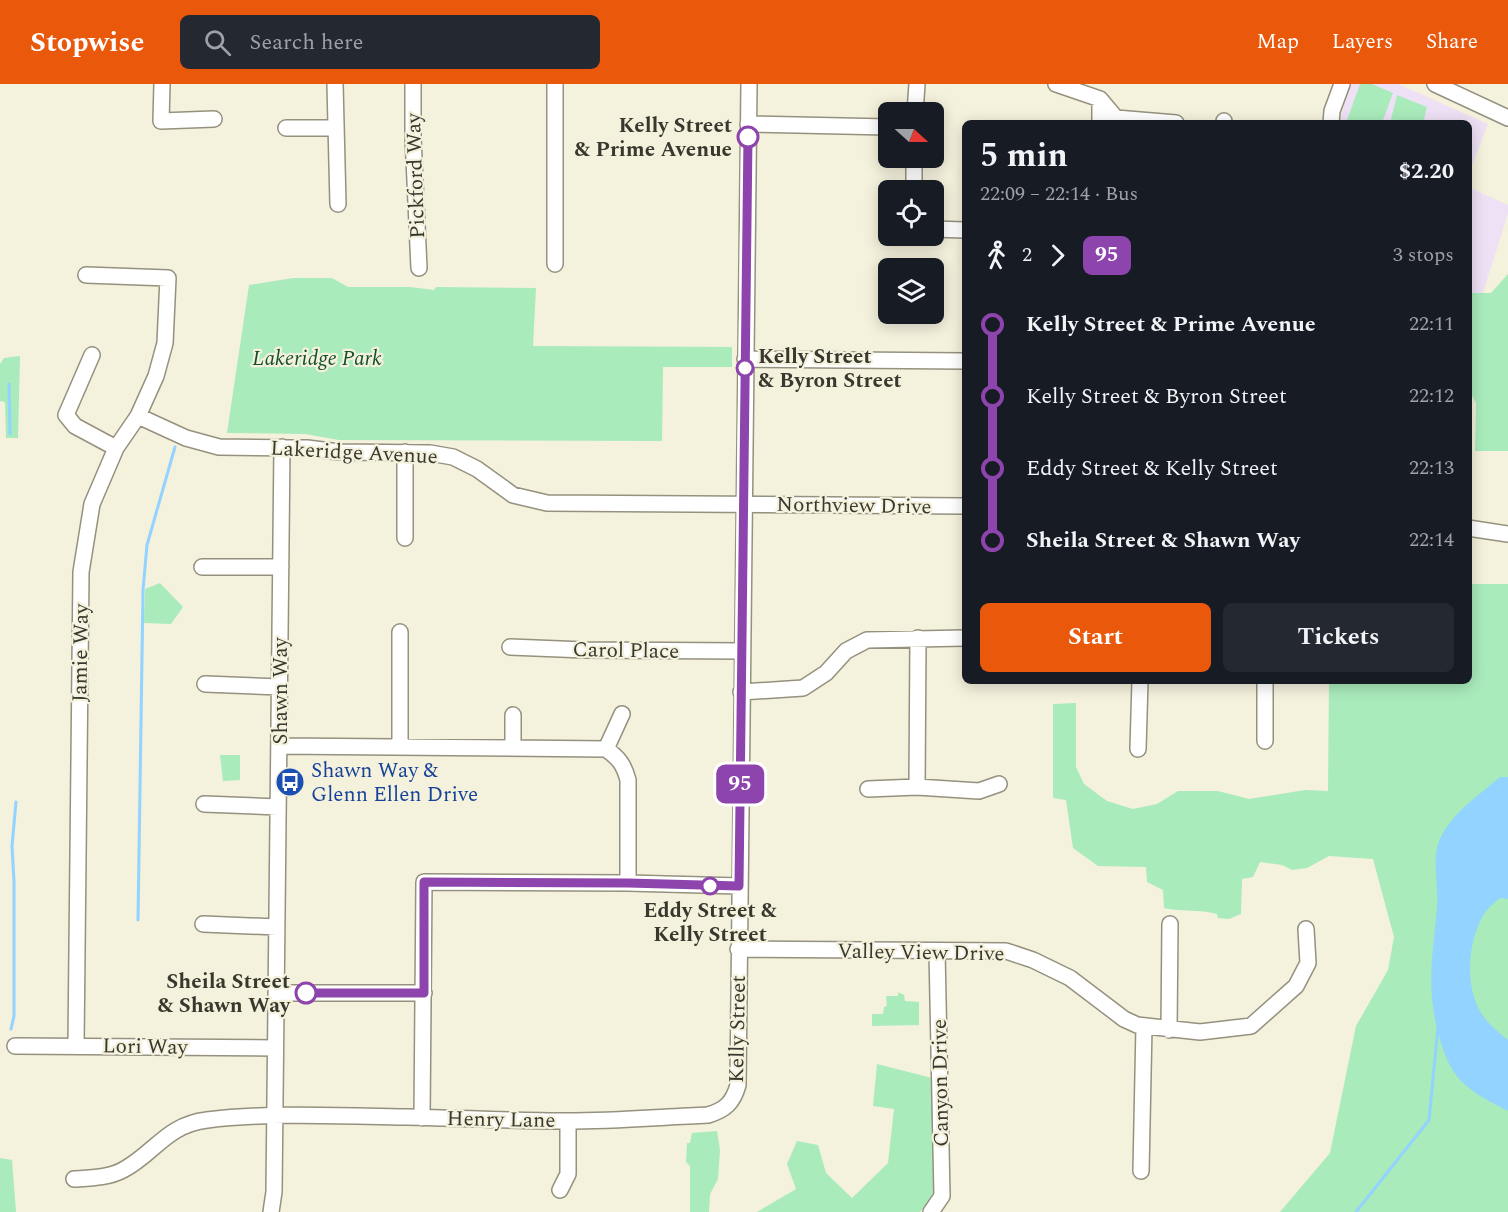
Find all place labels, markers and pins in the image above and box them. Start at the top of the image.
place label: Kelly Street & Prime Avenue [574,110,732,166]
marker: Kelly Street & Prime Avenue [737,126,759,148]
place label: Kelly Street & Byron Street [758,341,902,397]
marker: Kelly Street & Byron Street [736,359,754,377]
place label: Shawn Way & Glenn Ellen Drive [311,755,478,811]
bus stop icon: Shawn Way & Glenn Ellen Drive [274,766,306,798]
marker: Eddy Street & Kelly Street [701,877,719,895]
place label: Eddy Street & Kelly Street [643,895,777,951]
place label: Sheila Street & Shawn Way [157,966,291,1022]
marker: Sheila Street & Shawn Way [295,982,317,1004]

